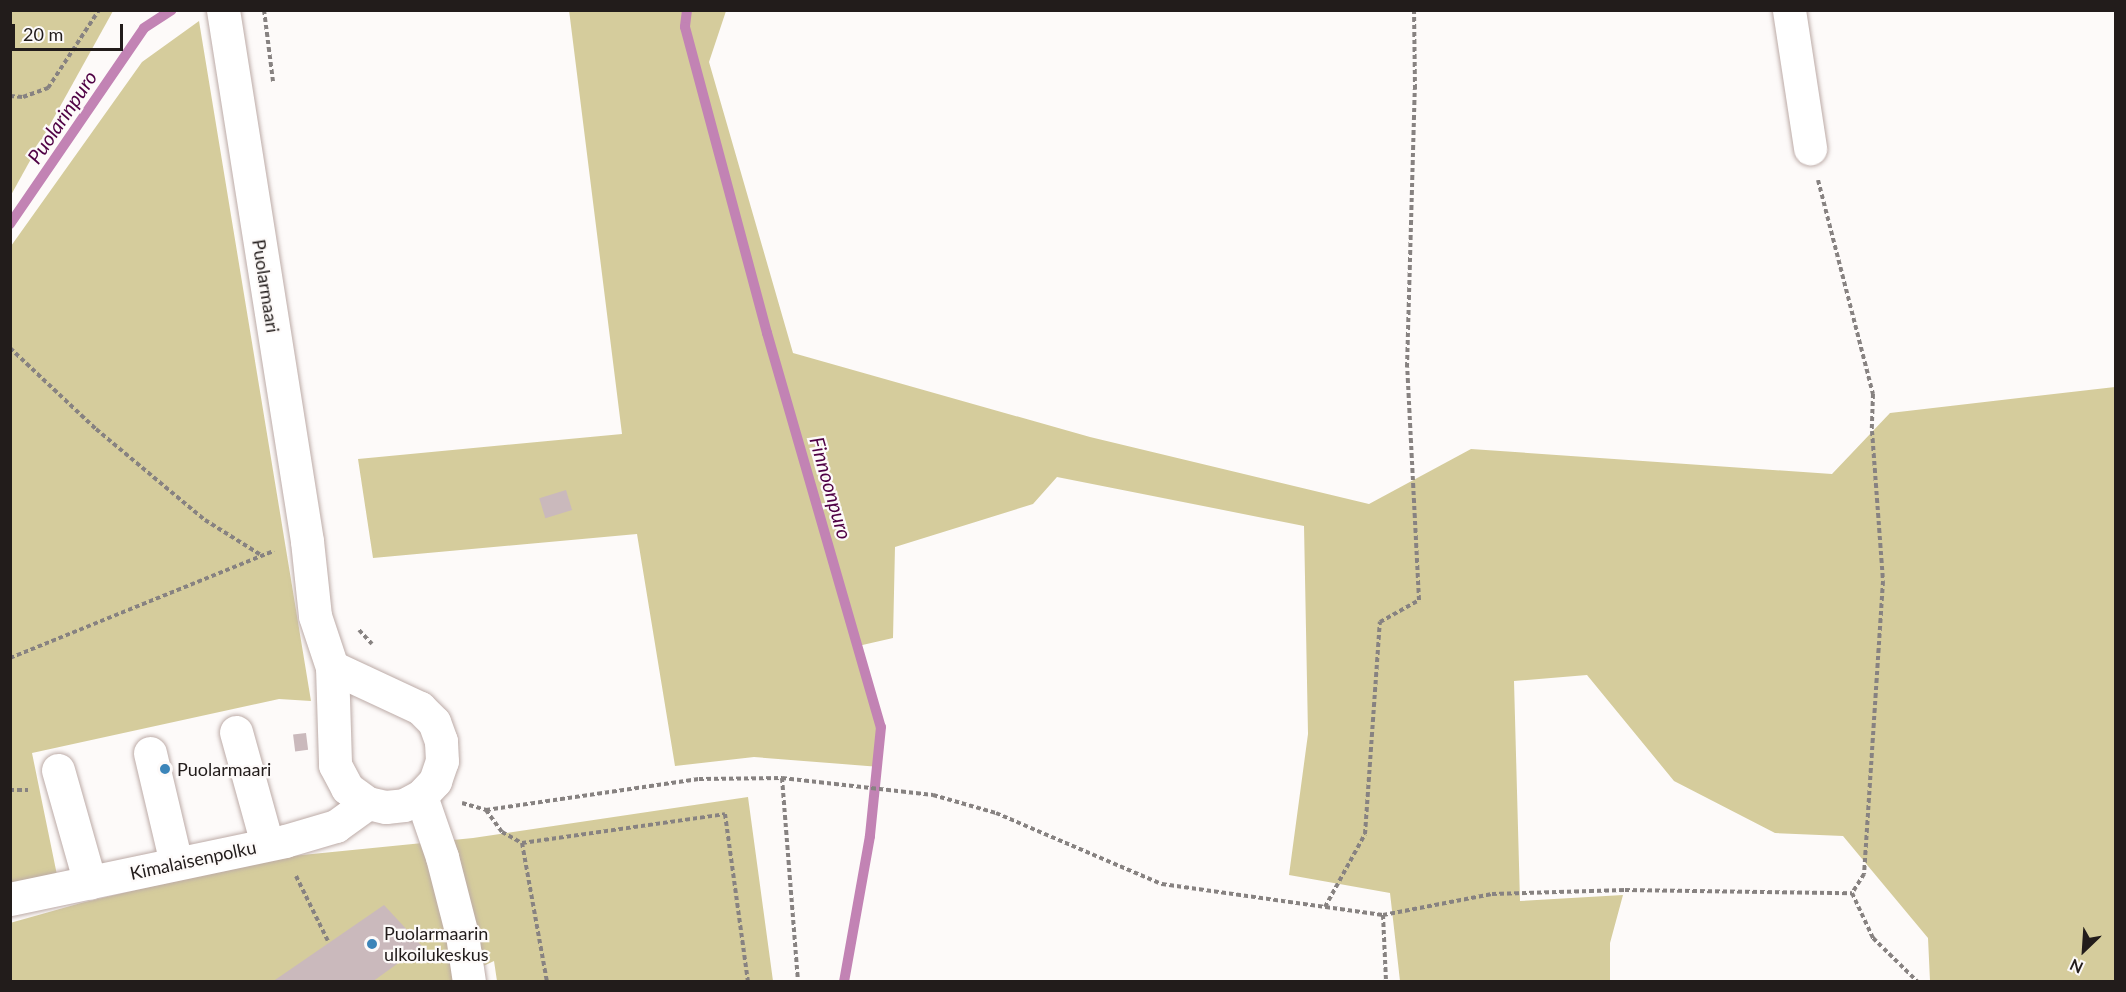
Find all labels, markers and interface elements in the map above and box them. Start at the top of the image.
scale bar [15,12,126,50]
text: 20 m [23,23,63,45]
water label: Puolarinpuro [22,66,102,168]
street label: Puolarmaari [248,238,284,334]
water label: Finnoonpuro [805,434,857,542]
place label: Puolarmaari [177,758,271,780]
marker: Puolarmaari [158,762,172,776]
street label: Kimalaisenpolku [128,836,258,884]
north arrow [2054,920,2114,980]
place label: Puolarmaarin ulkoilukeskus [384,923,489,966]
marker: Puolarmaarin ulkoilukeskus [365,937,379,951]
text: N [2067,956,2086,978]

